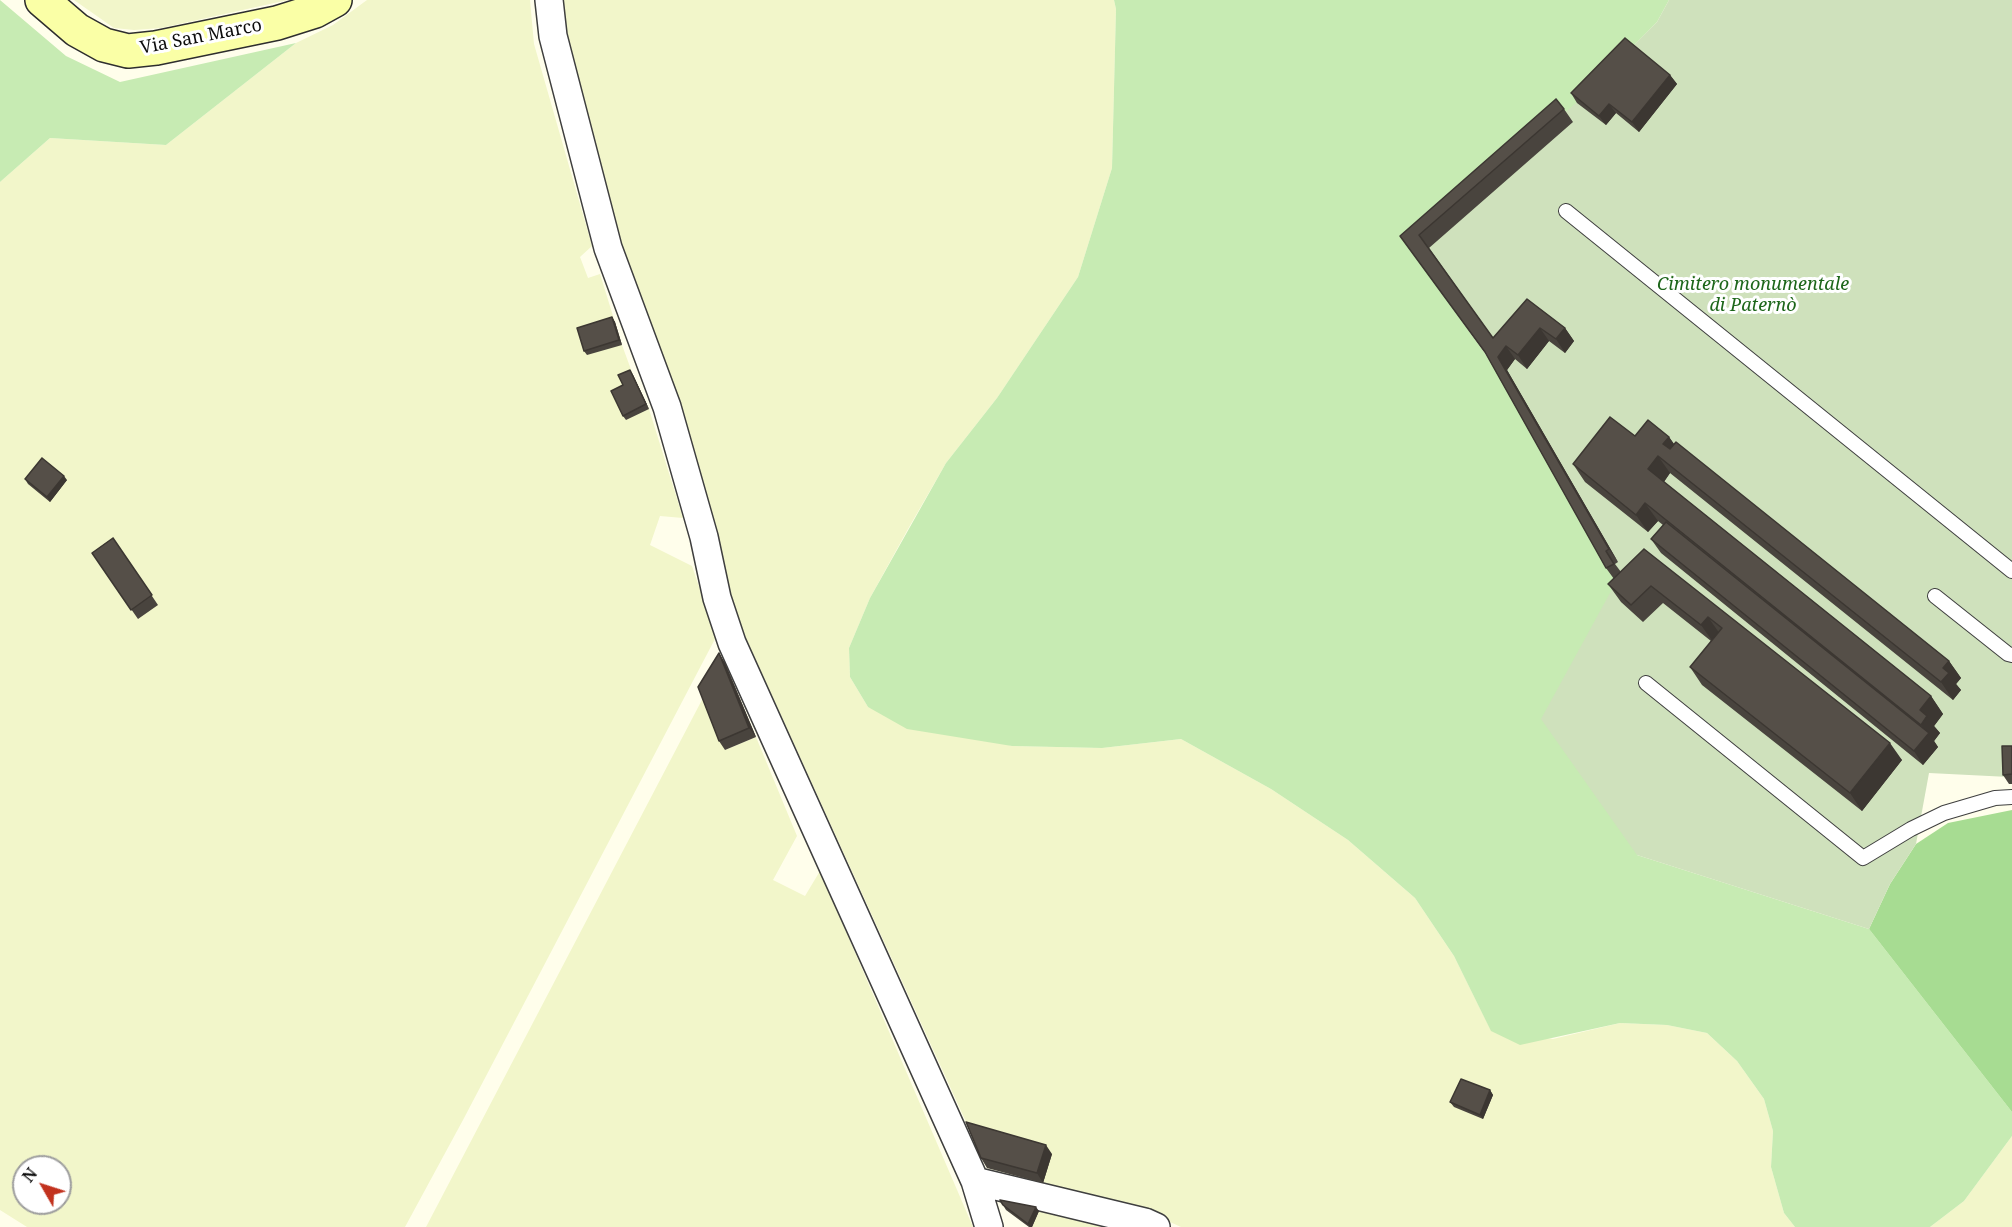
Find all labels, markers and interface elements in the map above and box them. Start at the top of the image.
street label: Via San Marco [138,15,264,59]
park label: Cimitero monumentale di Paternò [1657,274,1849,316]
north arrow [12,1155,72,1215]
text: N [17,1163,42,1187]

